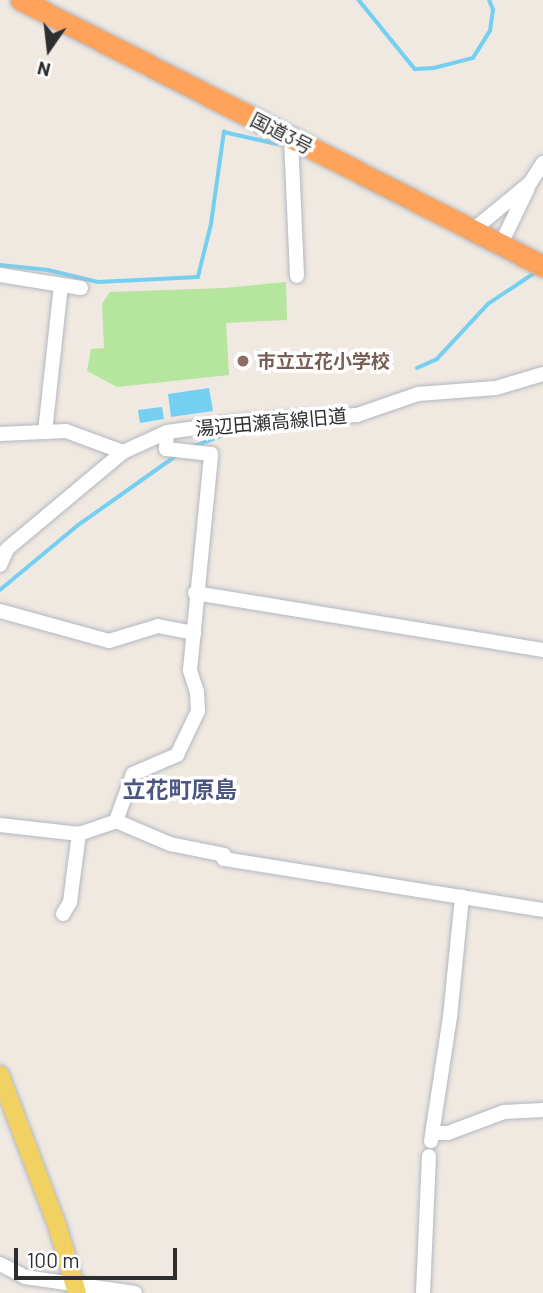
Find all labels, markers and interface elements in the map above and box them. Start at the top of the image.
north arrow [14,14,84,84]
text: N [35,57,53,83]
street label: 国道3号 [247,108,317,158]
place label: 市立立花小学校 [257,350,390,372]
marker: 市立立花小学校 [235,353,251,369]
street label: 湯辺田瀬高線旧道 [194,404,348,440]
district label: 立花町原島 [123,775,237,803]
scale bar [18,1234,180,1278]
text: 100 m [27,1247,80,1272]

